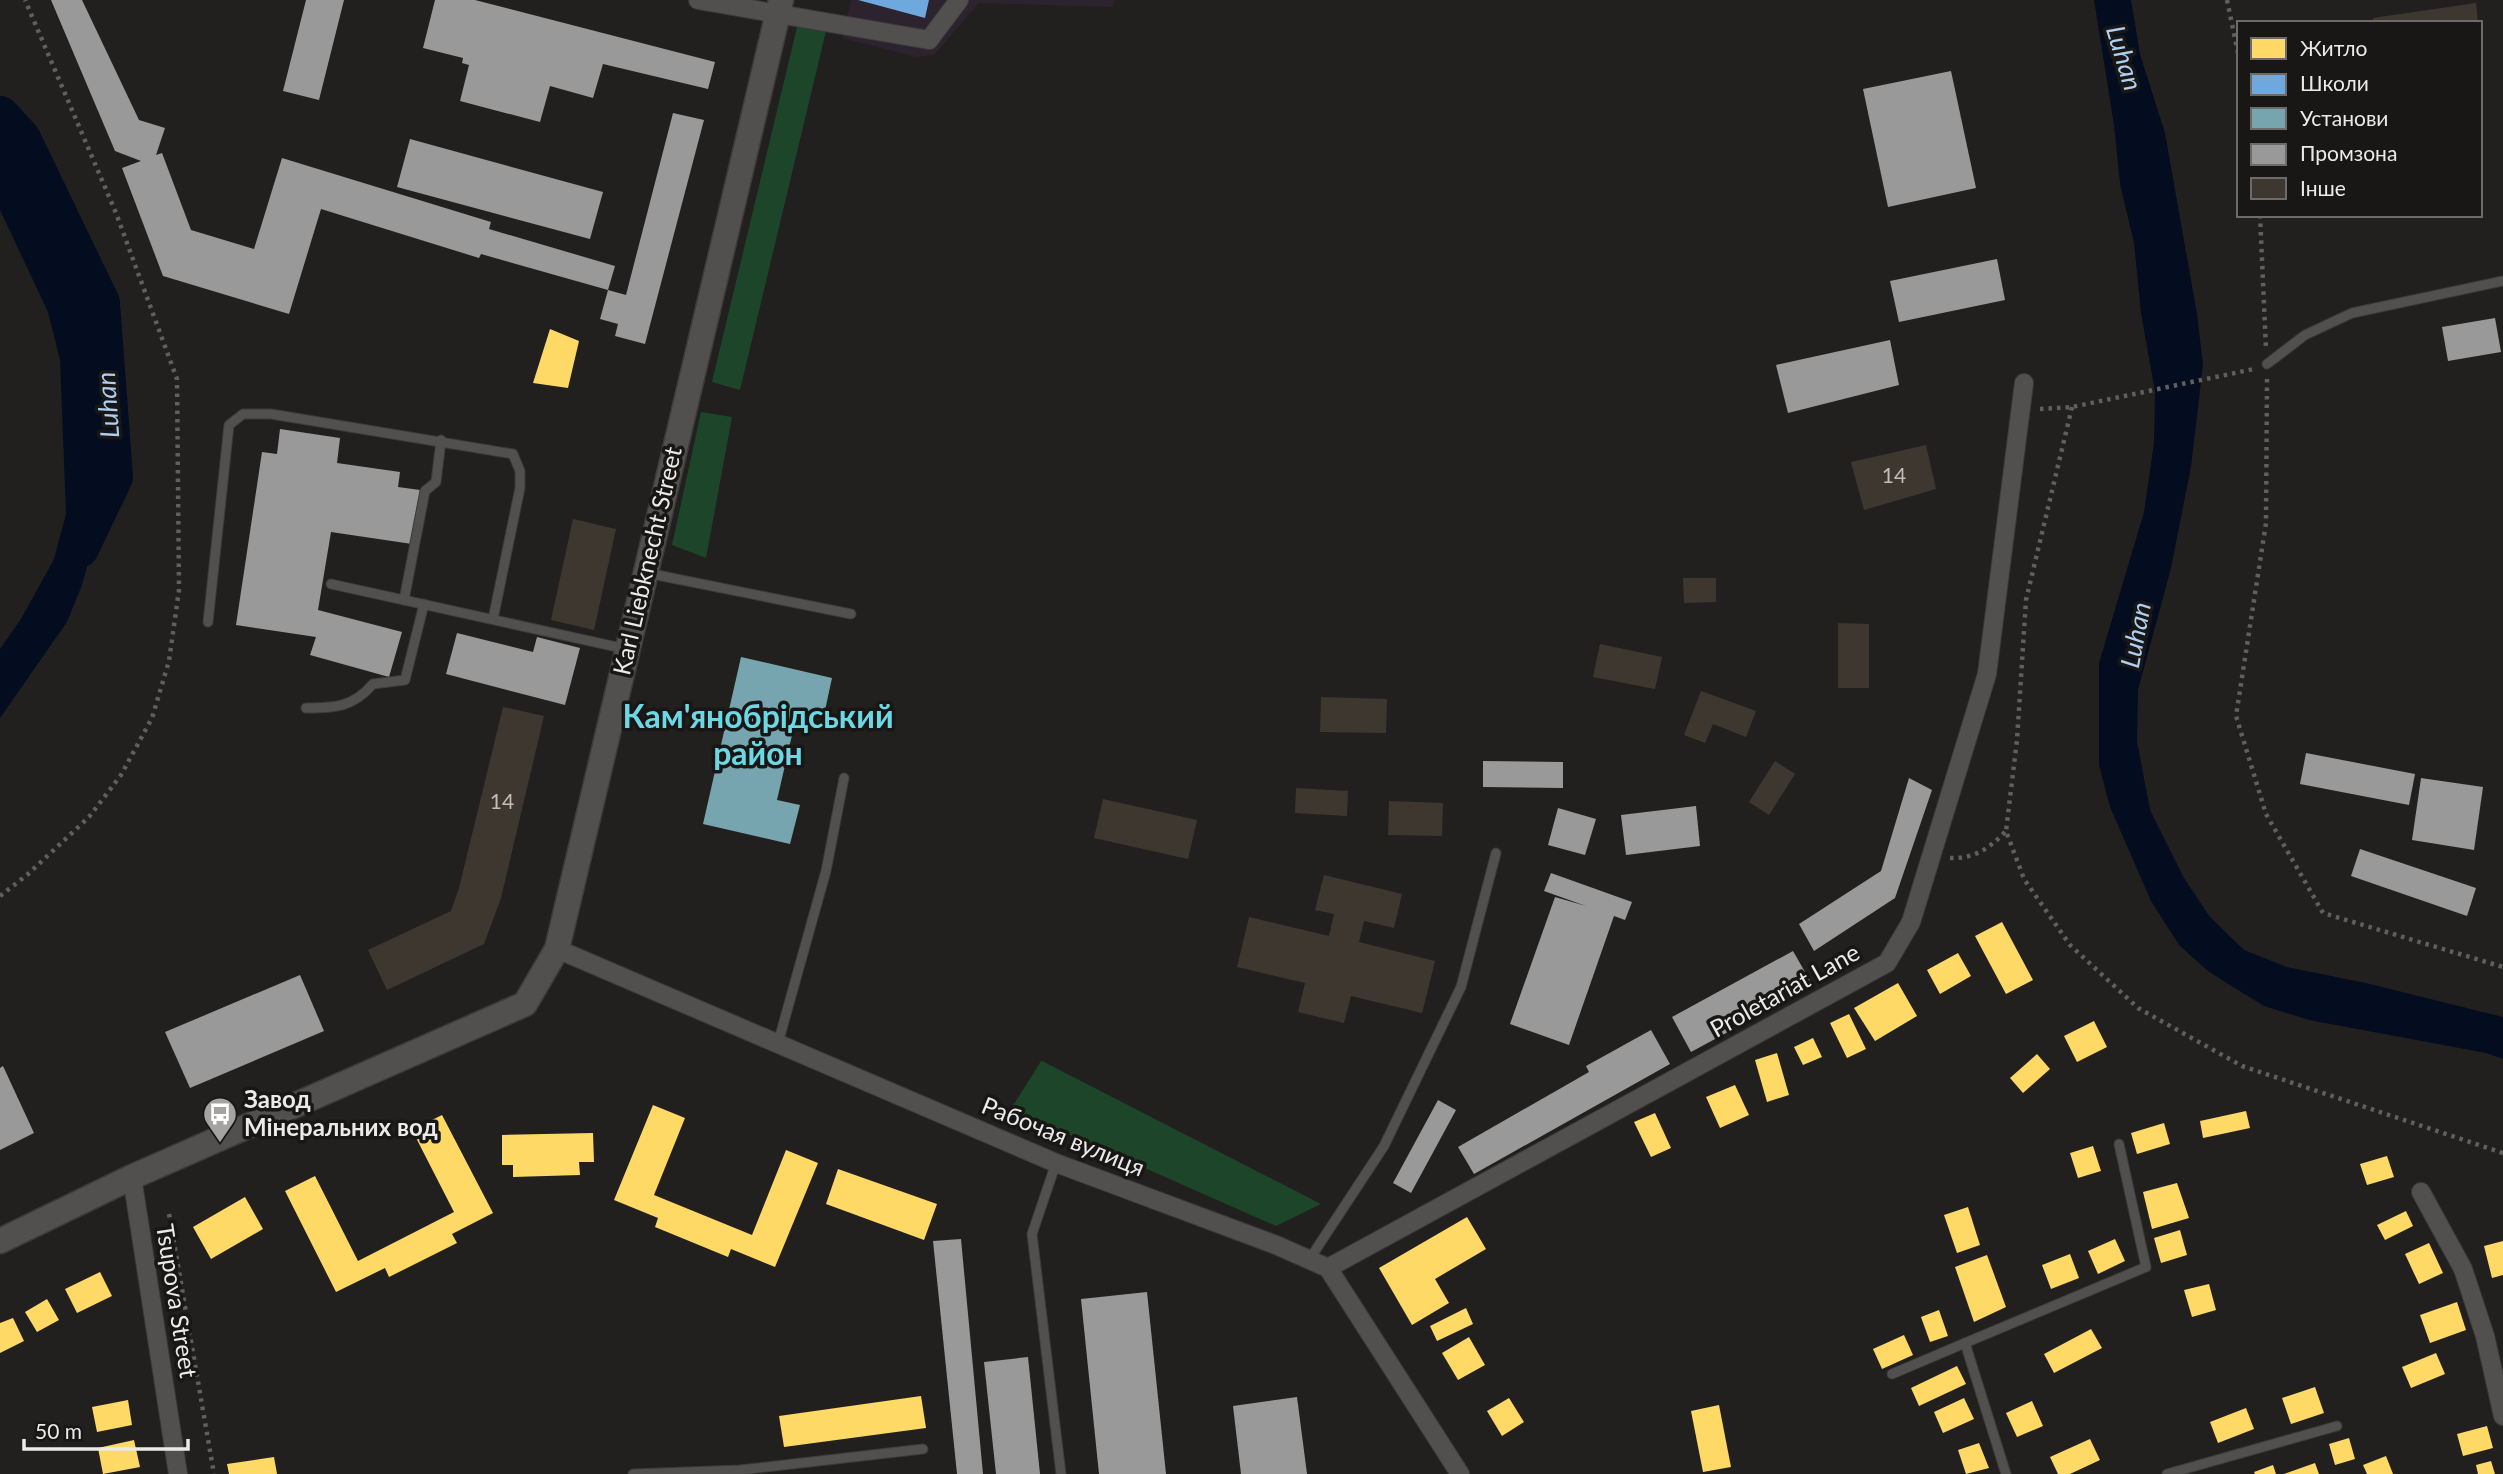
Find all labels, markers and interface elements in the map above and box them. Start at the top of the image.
water label: Luhan [2100,21,2150,94]
legend [2237,21,2482,217]
text: Житло [2300,35,2368,60]
text: Школи [2300,70,2369,95]
text: Установи [2300,105,2388,130]
text: Промзона [2300,140,2397,165]
text: Інше [2300,175,2346,200]
water label: Luhan [89,371,125,439]
street label: Karl Liebknecht Street [606,443,687,678]
house number: 14 [1882,462,1906,487]
water label: Luhan [2113,599,2157,670]
district label: Кам'янобрідський район [622,696,894,772]
house number: 14 [490,788,514,813]
street label: Proletariat Lane [1705,937,1864,1043]
place label: Завод Мінеральних вод [244,1084,438,1141]
street label: Рабочая вулиця [978,1090,1149,1181]
bus stop icon: Завод Мінеральних вод [201,1095,239,1144]
street label: Tsupova Street [151,1222,204,1380]
scale bar [24,1408,189,1452]
text: 50 m [35,1418,82,1443]

